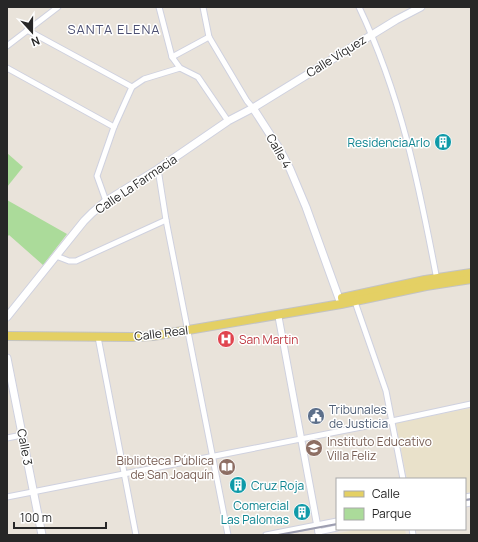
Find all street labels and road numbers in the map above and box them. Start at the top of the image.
street label: Calle Víquez [303,31,369,81]
street label: Calle 4 [262,131,296,171]
street label: Calle La Farmacia [92,150,180,218]
street label: Calle Real [133,321,189,345]
street label: Calle 3 [13,427,37,467]

